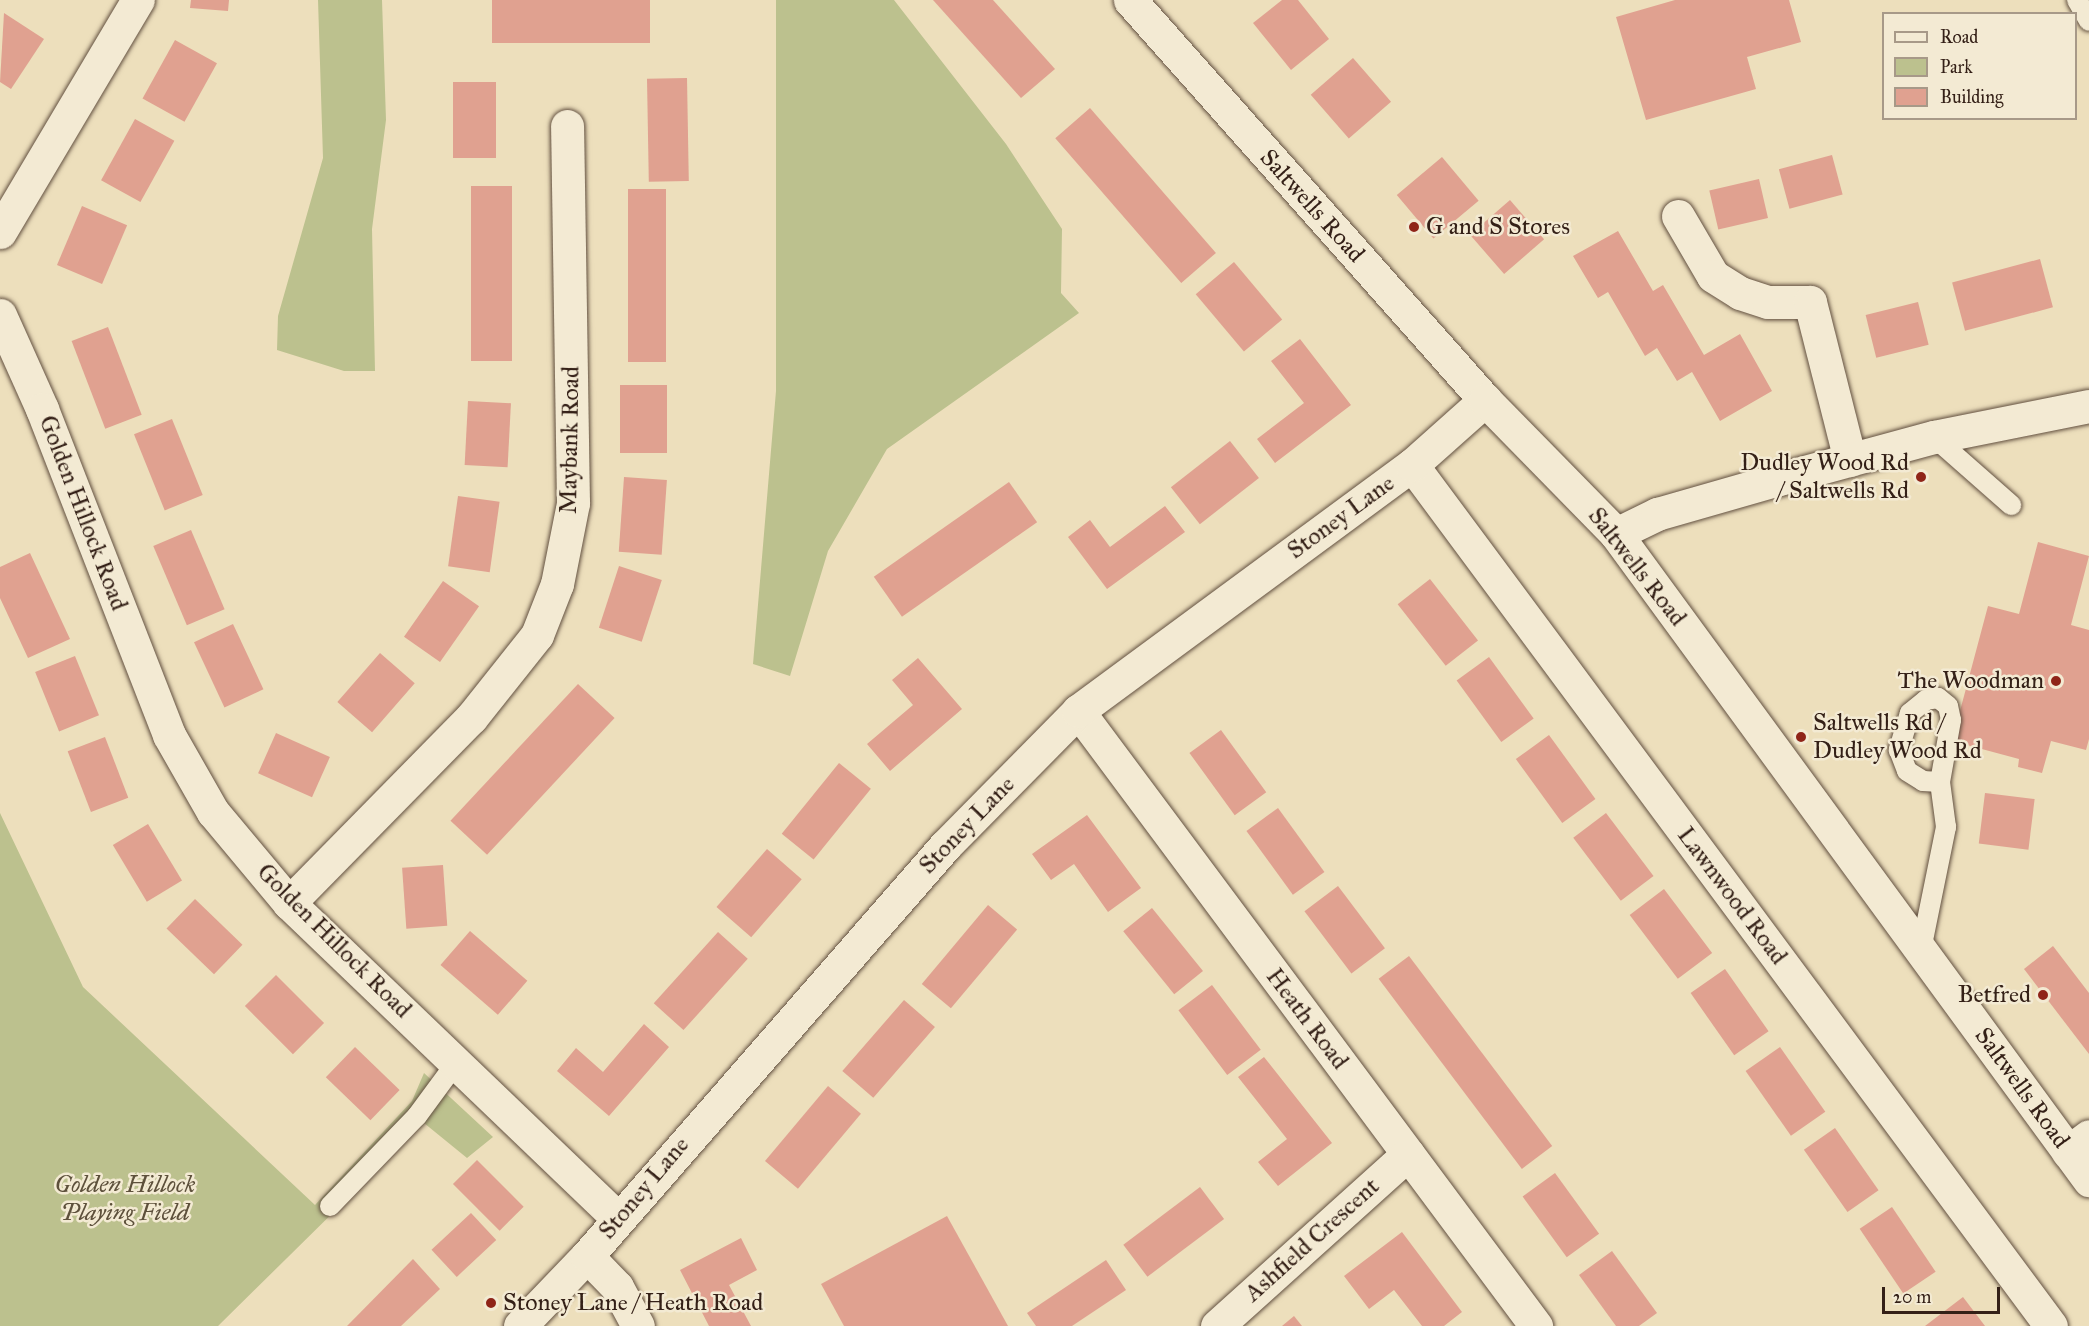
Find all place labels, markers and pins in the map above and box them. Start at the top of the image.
place label: G and S Stores [1426,213,1570,241]
marker: G and S Stores [1407,220,1421,234]
place label: Dudley Wood Rd / Saltwells Rd [1740,449,1909,505]
marker: Dudley Wood Rd / Saltwells Rd [1914,470,1928,484]
place label: The Woodman [1897,667,2044,695]
marker: The Woodman [2049,674,2063,688]
place label: Saltwells Rd / Dudley Wood Rd [1813,709,1982,765]
marker: Saltwells Rd / Dudley Wood Rd [1794,730,1808,744]
place label: Betfred [1958,981,2031,1009]
marker: Betfred [2036,988,2050,1002]
place label: Stoney Lane / Heath Road [503,1289,763,1317]
marker: Stoney Lane / Heath Road [484,1296,498,1310]

